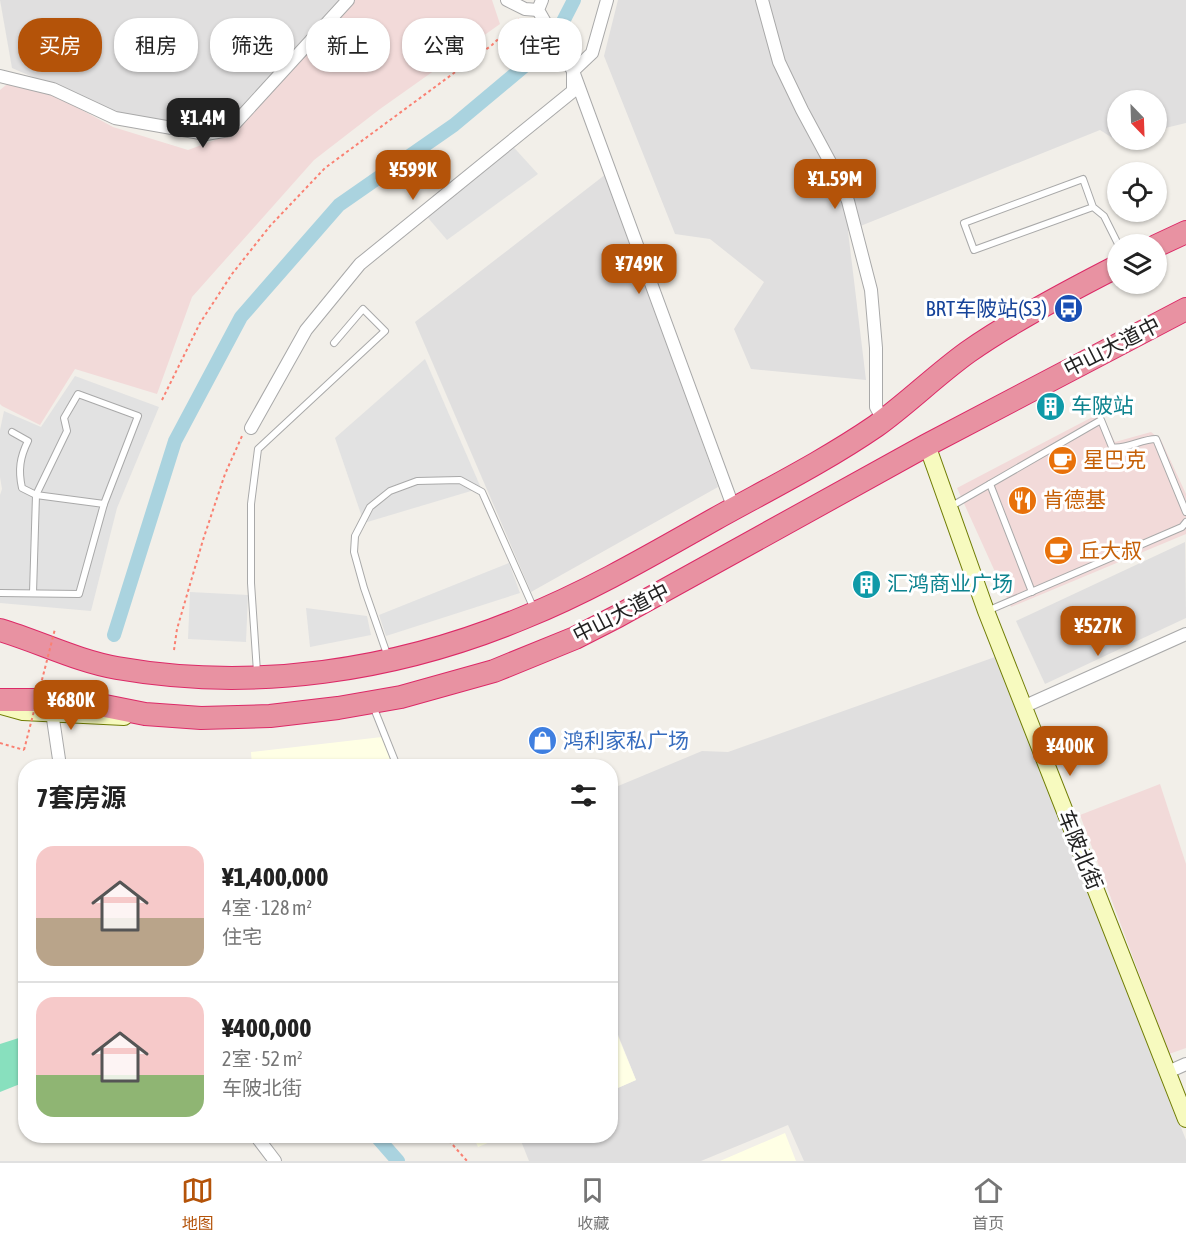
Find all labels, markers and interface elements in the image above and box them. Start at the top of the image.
chip: 买房 [18,18,102,72]
chip: 租房 [114,18,198,72]
chip: 筛选 [210,18,294,72]
chip: 新上 [306,18,390,72]
chip: 公寓 [402,18,486,72]
chip: 住宅 [498,18,582,72]
north arrow [1107,90,1167,150]
map controls [1107,90,1167,294]
pin: ¥1.4M [161,98,245,149]
text: ¥1.4M [181,106,225,129]
pin: ¥599K [371,150,455,201]
text: ¥599K [390,158,436,181]
pin: ¥1.59M [786,159,884,210]
button: locate [1107,162,1167,222]
text: ¥1.59M [808,167,862,190]
button: layers [1107,234,1167,294]
pin: ¥749K [597,244,681,295]
text: ¥749K [616,252,662,275]
bus stop icon: BRT车陂站(S3) [1052,293,1084,325]
place label: BRT车陂站(S3) [926,296,1047,320]
street label: 中山大道中 [1059,312,1164,381]
building icon: 车陂站 [1034,390,1066,422]
place label: 车陂站 [1071,393,1134,417]
cafe icon: 星巴克 [1046,444,1078,476]
place label: 星巴克 [1083,447,1146,471]
restaurant icon: 肯德基 [1006,484,1038,516]
place label: 肯德基 [1043,487,1106,511]
cafe icon: 丘大叔 [1042,535,1074,567]
place label: 丘大叔 [1079,538,1142,562]
building icon: 汇鸿商业广场 [850,568,882,600]
place label: 汇鸿商业广场 [887,571,1013,595]
street label: 中山大道中 [568,578,673,647]
pin: ¥527K [1056,606,1140,657]
text: ¥527K [1075,614,1121,637]
pin: ¥680K [29,680,113,731]
text: ¥680K [48,688,94,711]
shop icon: 鸿利家私广场 [526,725,558,757]
pin: ¥400K [1028,726,1112,777]
place label: 鸿利家私广场 [563,728,689,752]
text: ¥400K [1047,734,1093,757]
icon: filters [567,779,600,812]
text: 7套房源 [36,783,126,813]
street label: 车陂北街 [1054,806,1108,893]
text: ¥1,400,000 [222,862,328,892]
icon: home [84,870,156,942]
text: 4室 · 128 m² [222,896,312,919]
text: 住宅 [222,925,262,948]
text: ¥400,000 [222,1013,312,1043]
icon: home [84,1021,156,1093]
text: 2室 · 52 m² [222,1047,303,1070]
text: 车陂北街 [222,1076,302,1099]
tab: 地图 [181,1174,214,1234]
tab: 收藏 [576,1174,609,1234]
tab: 首页 [972,1174,1005,1234]

